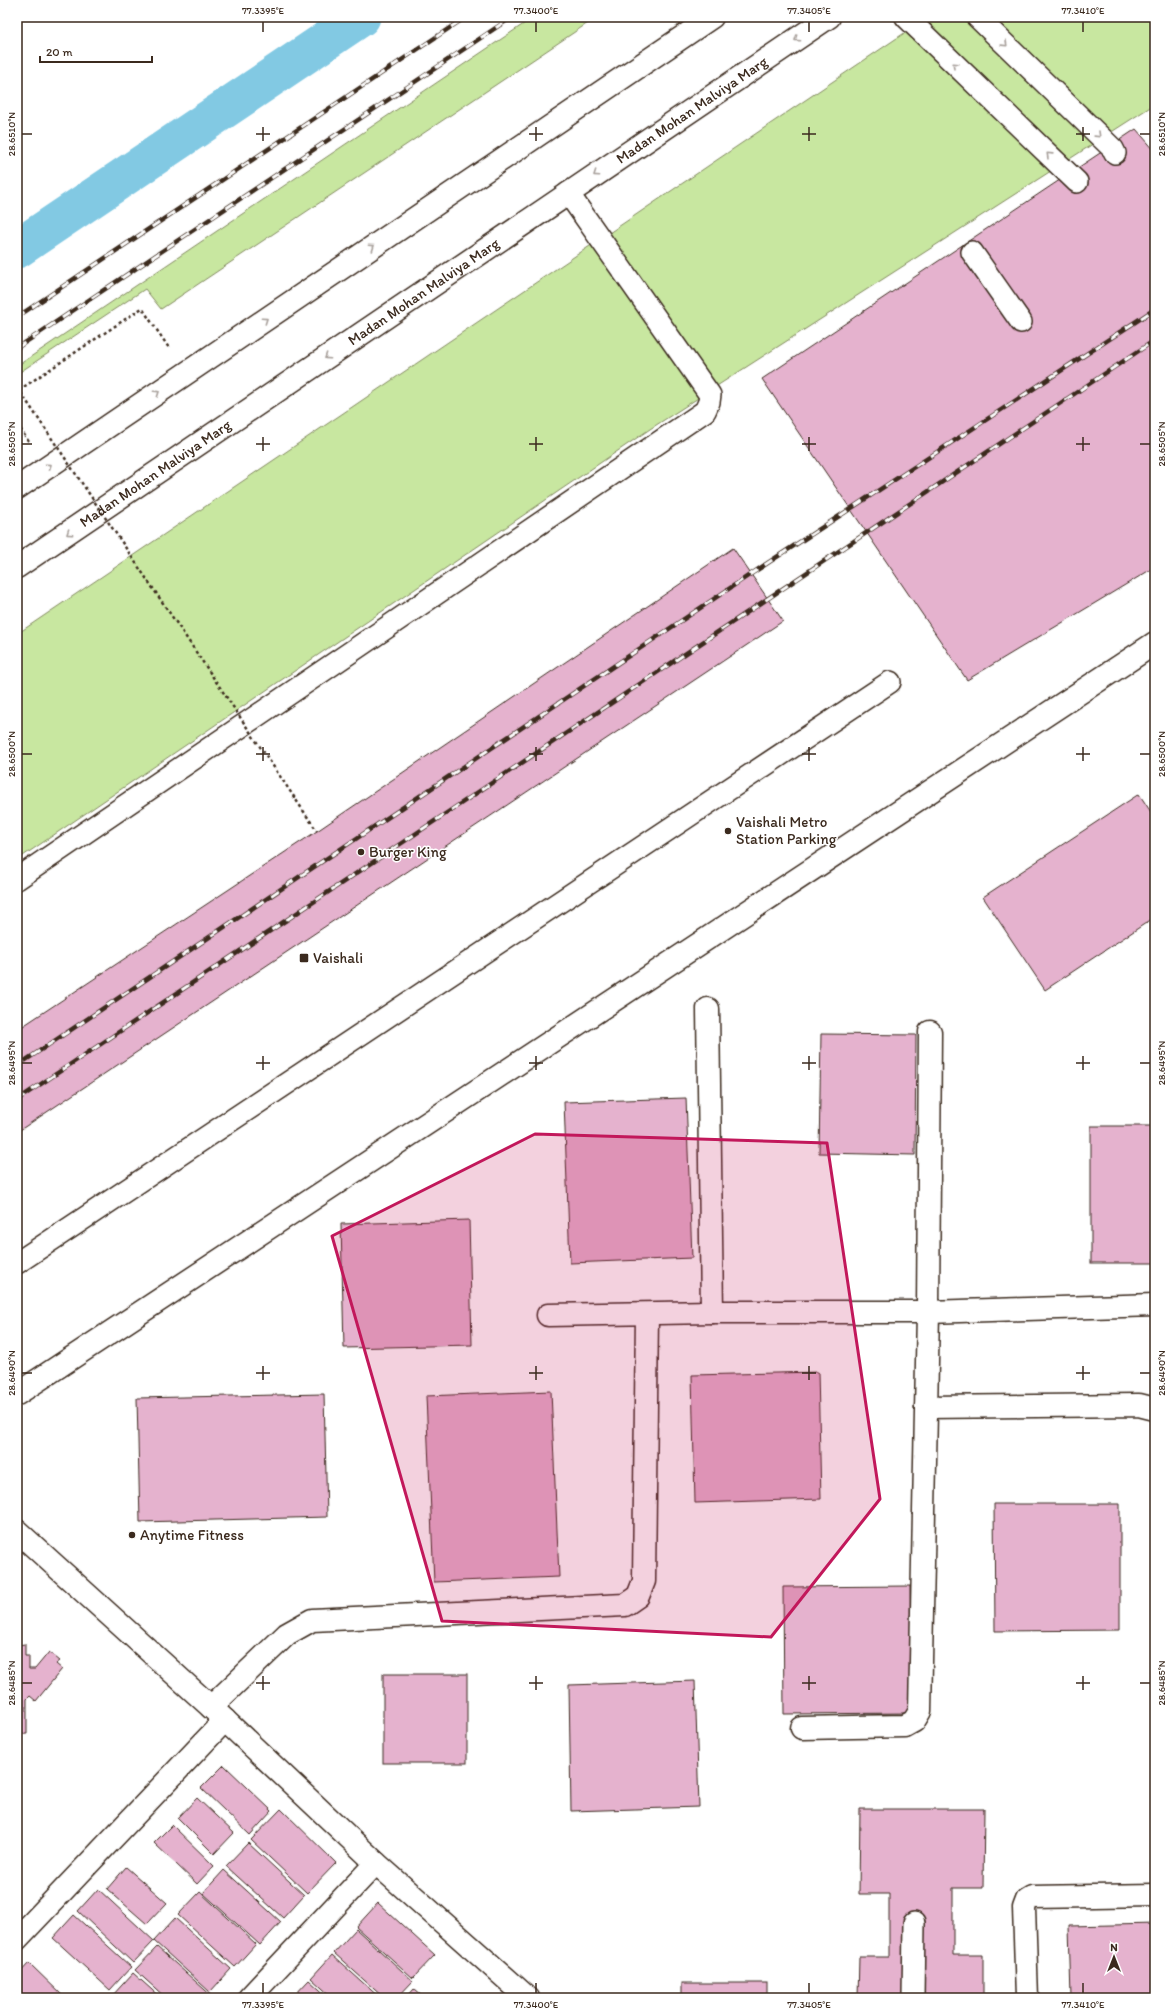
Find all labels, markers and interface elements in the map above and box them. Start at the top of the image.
text: 77.3395°E [242,4,285,17]
text: 77.3400°E [514,4,559,17]
text: 77.3405°E [787,4,831,17]
text: 77.3410°E [1061,4,1105,17]
one-way arrow [794,34,801,42]
scale bar [40,38,152,64]
one-way arrow [1000,39,1008,47]
text: 20 m [46,45,73,59]
street label: Madan Mohan Malviya Marg [613,52,771,168]
one-way arrow [952,62,960,70]
text: 28.6510°N [5,112,18,156]
text: 28.6510°N [1155,112,1168,156]
one-way arrow [1093,130,1101,138]
one-way arrow [1046,152,1054,160]
one-way arrow [594,169,601,176]
street label: Madan Mohan Malviya Marg [344,234,503,349]
one-way arrow [368,245,375,252]
one-way arrow [261,317,268,325]
one-way arrow [324,352,331,359]
one-way arrow [153,390,160,398]
street label: Madan Mohan Malviya Marg [76,416,235,531]
text: 28.6505°N [5,421,18,466]
text: 28.6505°N [1155,421,1168,466]
one-way arrow [45,464,52,471]
one-way arrow [66,528,73,536]
text: 28.6500°N [5,731,18,777]
text: 28.6500°N [1155,731,1168,777]
place label: Vaishali Metro Station Parking [736,813,837,848]
marker: Vaishali Metro Station Parking [723,826,733,836]
place label: Burger King [369,843,447,861]
marker: Burger King [356,847,366,857]
place label: Vaishali [313,949,363,967]
marker: Vaishali [298,952,310,964]
text: 28.6495°N [5,1040,18,1085]
text: 28.6495°N [1155,1040,1168,1085]
text: 28.6490°N [5,1350,18,1396]
text: 28.6490°N [1155,1350,1168,1396]
place label: Anytime Fitness [140,1526,244,1544]
marker: Anytime Fitness [127,1530,137,1540]
text: 28.6485°N [5,1660,18,1705]
text: 28.6485°N [1155,1660,1168,1705]
north arrow [1094,1937,1134,1977]
text: N [1110,1941,1118,1954]
text: 77.3395°E [242,1998,285,2011]
text: 77.3400°E [514,1998,559,2011]
text: 77.3405°E [787,1998,831,2011]
text: 77.3410°E [1061,1998,1105,2011]

